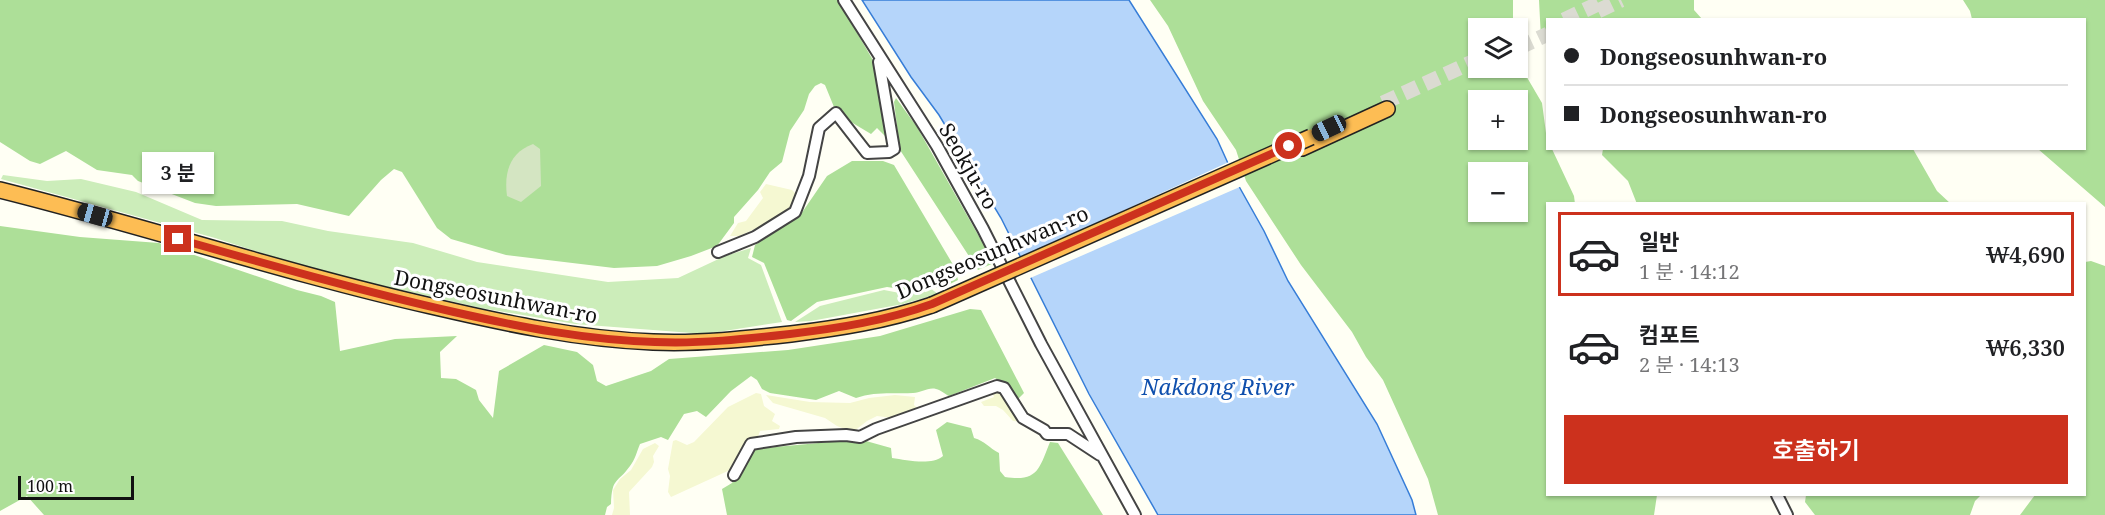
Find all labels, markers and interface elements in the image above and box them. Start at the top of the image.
map controls [1468,18,1528,222]
button: layers [1468,18,1528,78]
text: Dongseosunhwan-ro [1600,41,1827,71]
button: + [1468,90,1528,150]
text: Dongseosunhwan-ro [1600,99,1827,129]
car [1309,112,1349,144]
street label: Seokju-ro [933,118,1005,214]
route start [1275,132,1302,159]
callout: 3 분 [142,152,214,194]
text: 3 분 [161,159,195,186]
button: − [1468,162,1528,222]
street label: Dongseosunhwan-ro [891,199,1093,305]
car [75,201,115,229]
route end [164,225,191,252]
text: 일반 [1639,226,1679,256]
icon: car [1567,227,1621,281]
text: ₩4,690 [1986,239,2065,269]
text: 1 분 · 14:12 [1639,258,1740,285]
street label: Dongseosunhwan-ro [392,263,600,329]
text: 컴포트 [1639,319,1700,349]
icon: car [1567,320,1621,374]
text: ₩6,330 [1986,332,2065,362]
text: 2 분 · 14:13 [1639,351,1740,378]
water label: Nakdong River [1141,371,1295,401]
button: 호출하기 [1564,415,2068,484]
scale bar [18,473,134,500]
text: 100 m [27,475,73,497]

